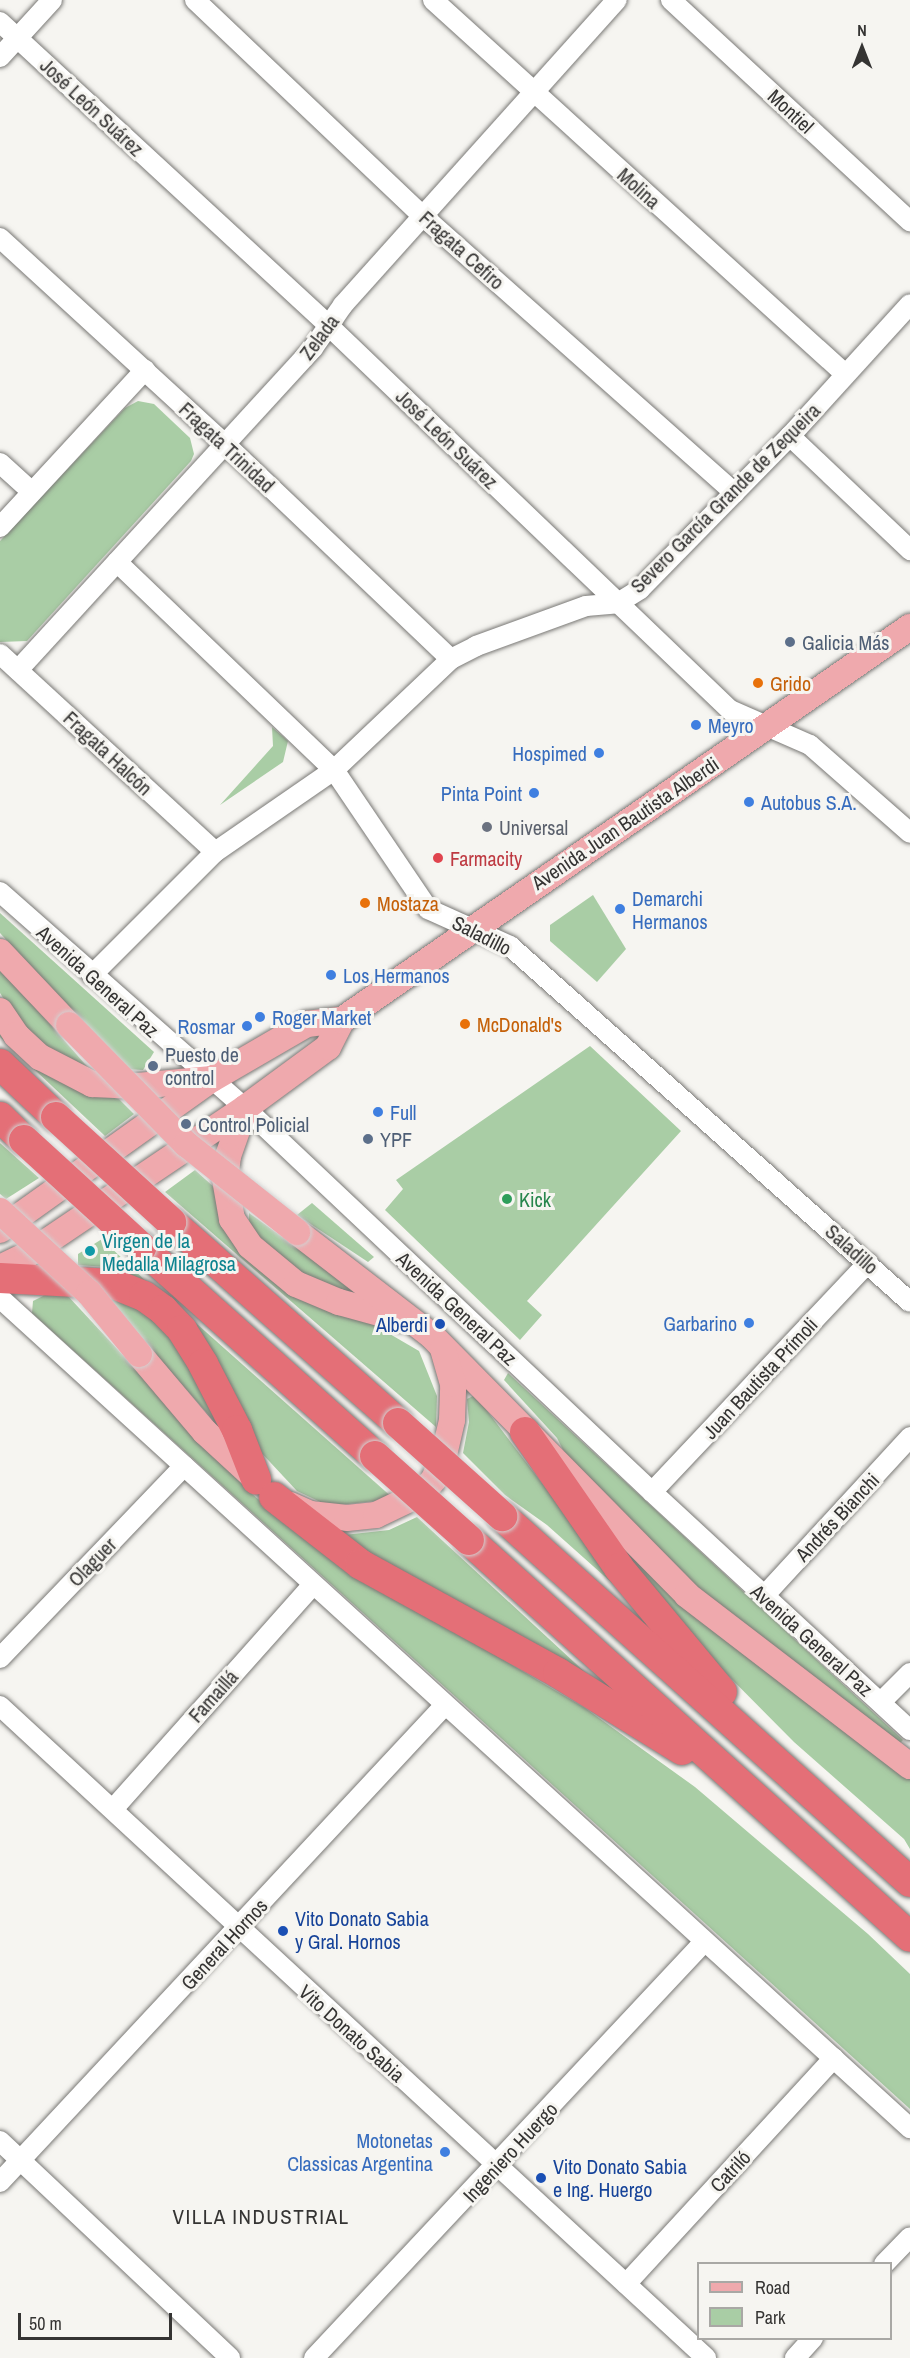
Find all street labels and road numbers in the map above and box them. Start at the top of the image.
street label: José León Suárez [35,53,149,161]
street label: Montiel [763,84,819,138]
street label: Molina [613,163,665,213]
street label: Fragata Cefiro [415,206,509,294]
street label: Zelada [294,310,344,364]
street label: José León Suárez [391,384,503,494]
street label: Fragata Trinidad [174,397,280,497]
street label: Severo García Grande de Zequeira [625,398,825,598]
street label: Fragata Halcón [59,706,157,800]
street label: Avenida Juan Bautista Alberdi [527,751,723,895]
street label: Saladillo [449,910,515,960]
street label: Avenida General Paz [32,920,164,1042]
street label: Saladillo [821,1219,883,1279]
street label: Avenida General Paz [392,1246,522,1370]
street label: Juan Bautista Prímoli [698,1312,822,1444]
street label: Andrés Bianchi [790,1468,884,1566]
street label: Olaguer [63,1533,121,1591]
street label: Avenida General Paz [746,1579,878,1701]
street label: Famaillá [183,1665,243,1727]
street label: General Hornos [176,1893,272,1995]
street label: Vito Donato Sabia [294,1979,410,2087]
street label: Ingeniero Huergo [458,2097,562,2207]
street label: Catriló [705,2145,755,2197]

